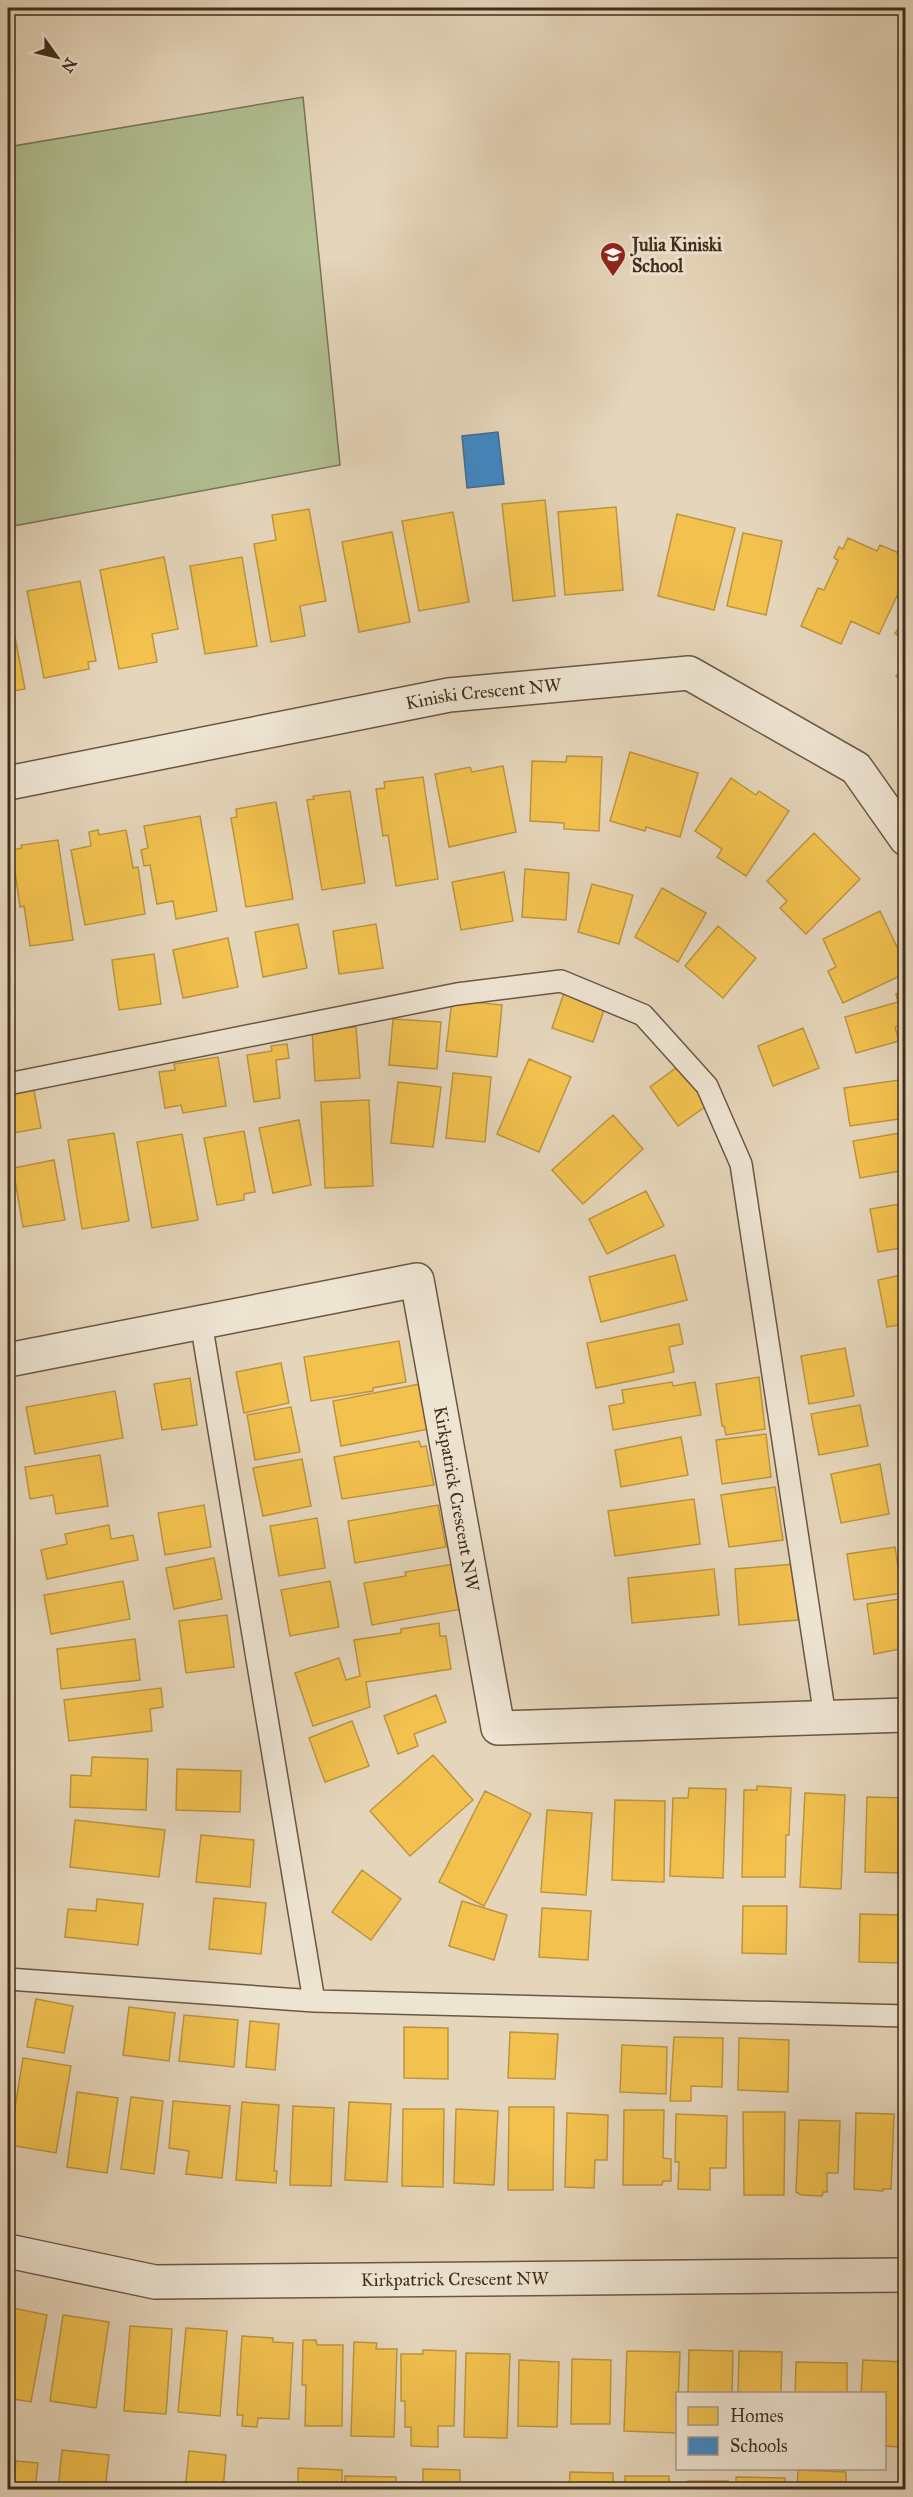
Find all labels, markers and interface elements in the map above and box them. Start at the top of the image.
north arrow [27,27,87,87]
text: N [57,54,81,76]
place label: Julia Kiniski School [630,234,723,277]
school or university icon: Julia Kiniski School [598,240,628,278]
street label: Kiniski Crescent NW [404,674,563,714]
street label: Kirkpatrick Crescent NW [429,1404,484,1594]
street label: Kirkpatrick Crescent NW [361,2267,550,2291]
legend [676,2392,886,2470]
text: Homes [730,2405,784,2427]
text: Schools [730,2435,788,2457]

